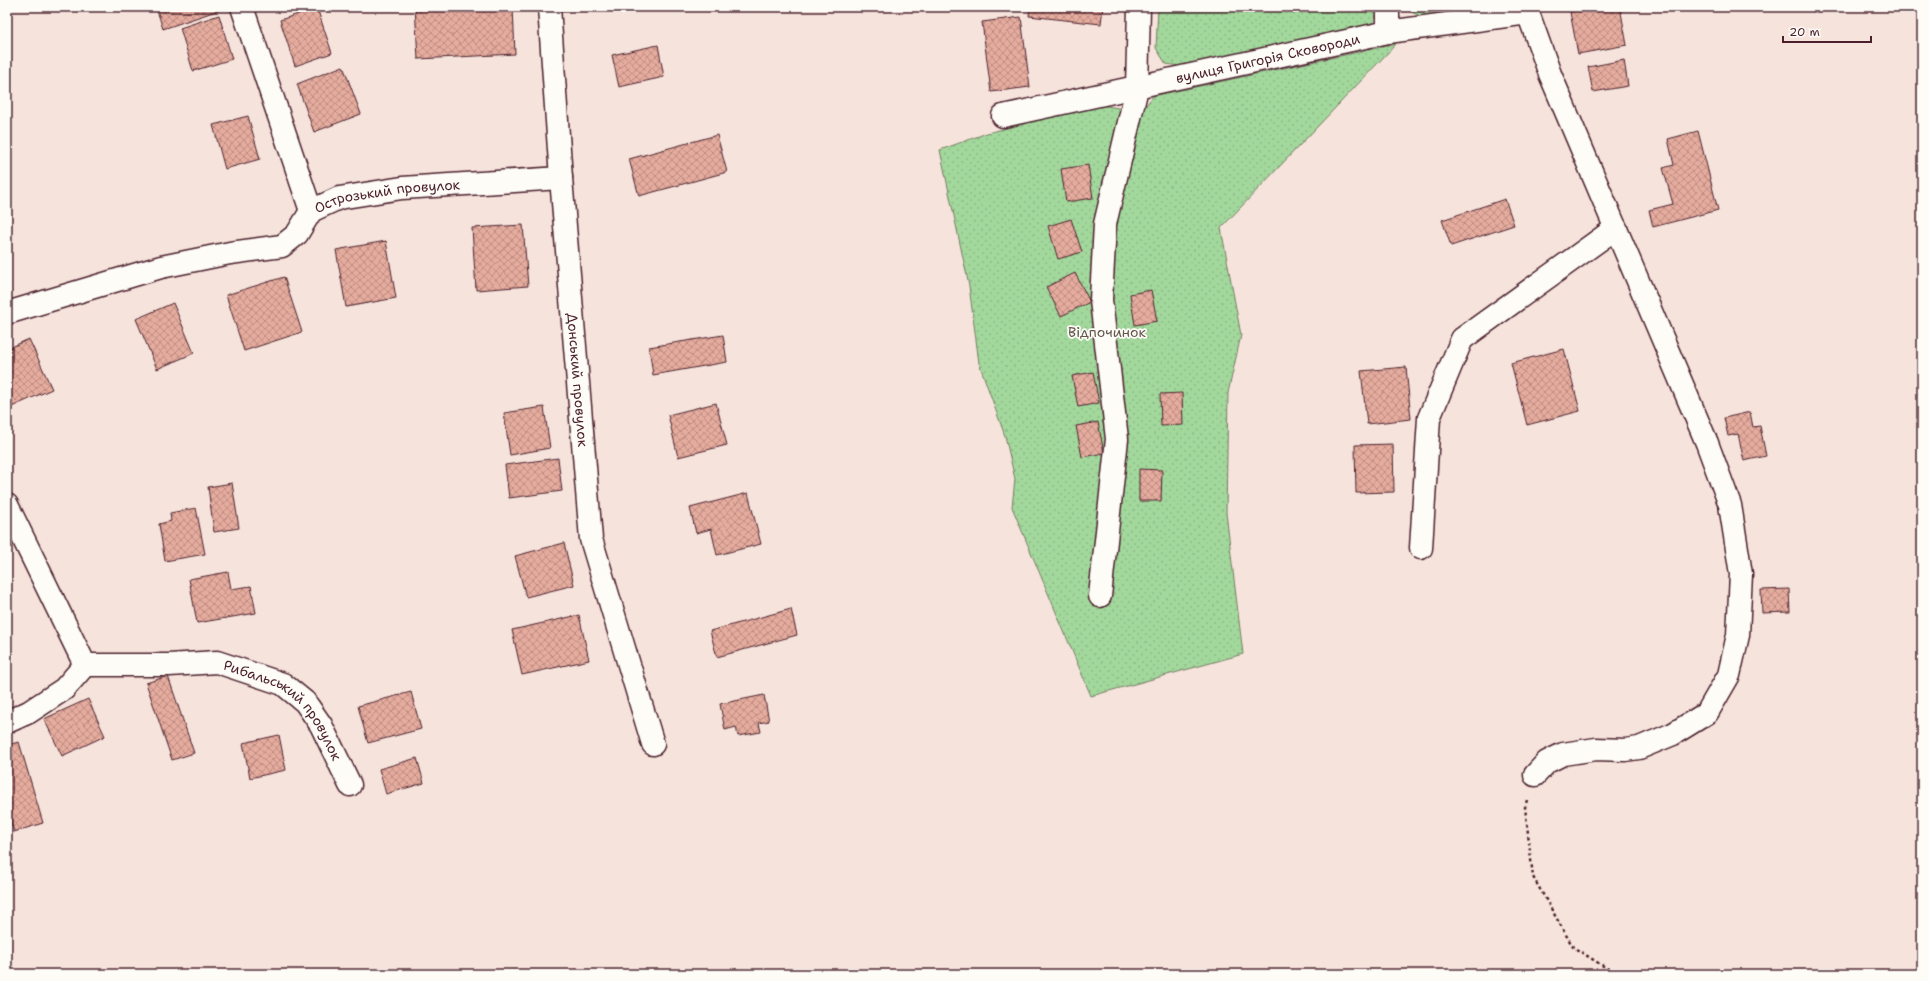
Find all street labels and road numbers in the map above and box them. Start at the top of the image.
street label: вулиця Григорія Сковороди [1174,29,1362,87]
street label: Острозький провулок [311,175,461,217]
street label: Донський провулок [563,312,592,448]
street label: Рибальський провулок [221,656,346,764]

